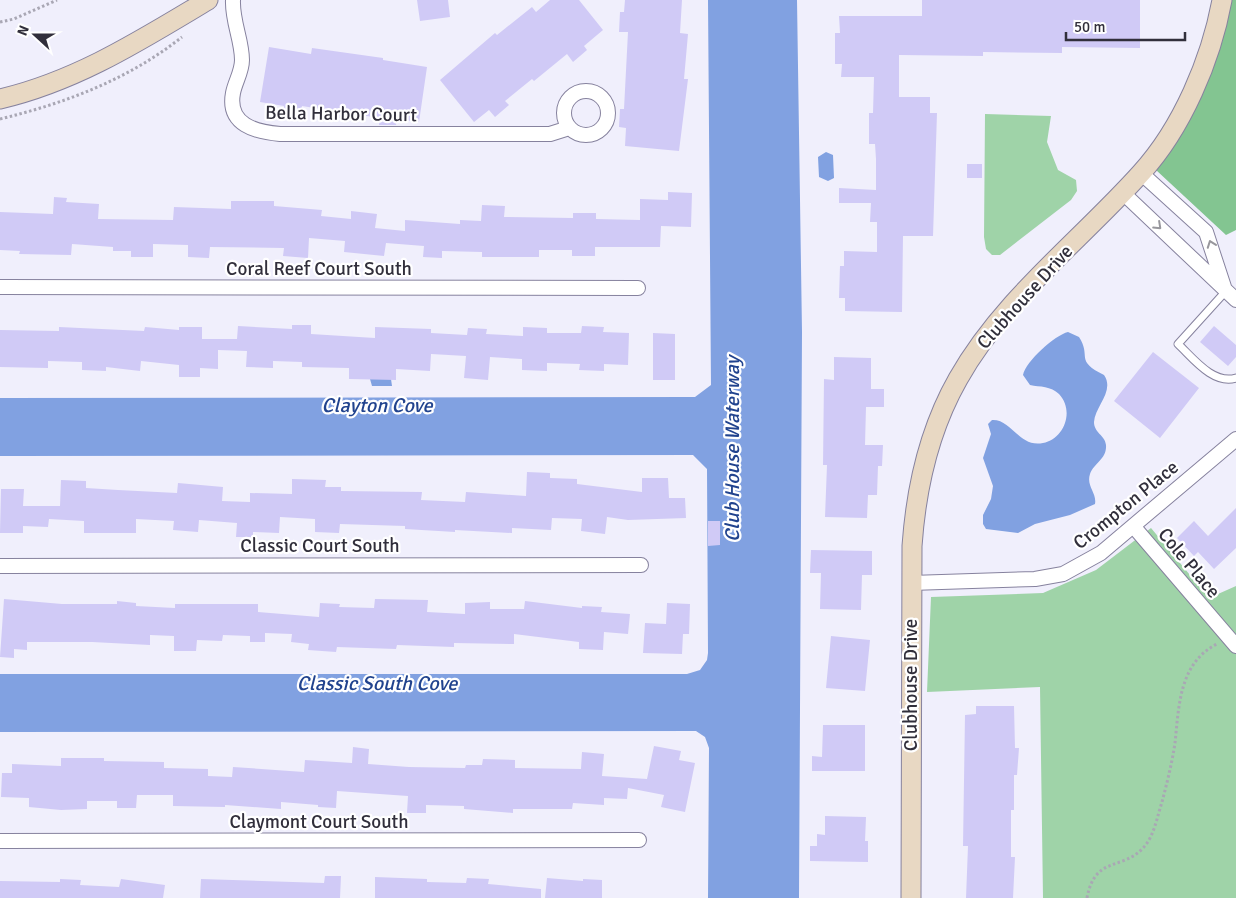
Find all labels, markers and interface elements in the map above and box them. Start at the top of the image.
north arrow [10,10,60,60]
scale bar [1066,10,1185,42]
text: 50 m [1074,18,1105,36]
text: N [14,23,33,38]
street label: Bella Harbor Court [265,101,418,127]
one-way arrow [1152,220,1161,229]
street label: Clubhouse Drive [972,240,1078,354]
one-way arrow [1207,240,1217,249]
street label: Coral Reef Court South [226,257,412,281]
water label: Club House Waterway [720,353,745,542]
water label: Clayton Cove [322,393,433,418]
street label: Crompton Place [1069,455,1183,555]
street label: Cole Place [1153,523,1225,603]
street label: Classic Court South [240,534,400,558]
street label: Clubhouse Drive [899,619,923,751]
water label: Classic South Cove [297,671,458,696]
street label: Claymont Court South [229,810,409,834]

